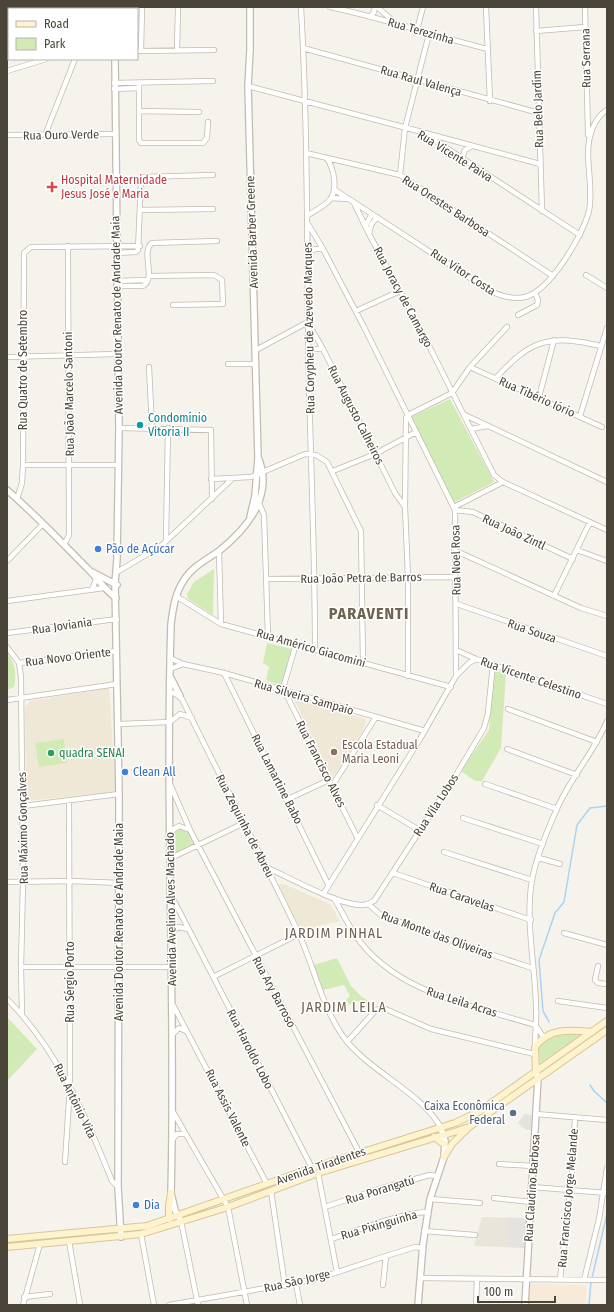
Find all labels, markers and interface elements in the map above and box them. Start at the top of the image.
legend [8,8,138,60]
street label: Rua Terezinha [386,15,456,47]
text: Road [44,17,69,31]
street label: Rua Serrana [578,28,594,88]
text: Park [44,37,66,51]
street label: Rua Raul Valença [379,63,463,99]
street label: Rua Belo Jardim [530,70,546,148]
street label: Rua Ouro Verde [23,127,99,143]
street label: Rua Vicente Paiva [415,127,495,185]
street label: Rua Orestes Barbosa [399,172,493,240]
place label: Hospital Maternidade Jesus José e Maria [61,173,167,201]
street label: Avenida Barber Greene [243,175,261,289]
marker: Hospital Maternidade Jesus José e Maria [46,181,58,193]
street label: Avenida Doutor Renato de Andrade Maia [108,216,126,414]
street label: Rua Corypheu de Azevedo Marques [301,242,317,414]
street label: Rua Joracy de Camargo [371,244,435,350]
street label: Rua Vitor Costa [428,246,498,298]
street label: Rua Quatro de Setembro [16,310,30,430]
street label: Rua João Marcelo Santoni [61,331,77,457]
street label: Rua Augusto Calheiros [325,363,387,467]
street label: Rua Tibério Iório [497,374,577,420]
place label: Condomínio Vitoria II [148,411,207,439]
marker: Condomínio Vitoria II [135,420,145,430]
street label: Rua João Zintl [480,511,548,553]
street label: Rua Noel Rosa [448,524,464,595]
place label: Pão de Açúcar [106,542,175,556]
marker: Pão de Açúcar [93,544,103,554]
street label: Rua João Petra de Barros [300,570,422,586]
district label: PARAVENTI [329,604,409,623]
street label: Rua Joviania [31,615,93,637]
street label: Rua Souza [506,616,558,646]
street label: Rua Américo Giacomini [255,626,367,670]
street label: Rua Novo Oriente [24,645,112,669]
street label: Rua Vicente Celestino [479,654,583,702]
street label: Rua Silveira Sampaio [253,676,355,718]
street label: Rua Francisco Alves [293,718,349,810]
street label: Rua Lamartine Babo [248,732,306,826]
place label: Escola Estadual Maria Leoni [342,738,418,766]
place label: quadra SENAI [59,746,125,760]
marker: Escola Estadual Maria Leoni [329,747,339,757]
marker: quadra SENAI [46,748,56,758]
place label: Clean All [133,765,176,779]
marker: Clean All [120,767,130,777]
street label: Rua Vila Lobos [411,771,461,839]
street label: Rua Máximo Gonçalves [15,772,31,884]
street label: Rua Zequinha de Abreu [213,772,277,880]
street label: Avenida Doutor Renato de Andrade Maia [112,823,126,1021]
street label: Avenida Avelino Alves Machado [163,832,179,986]
street label: Rua Caravelas [428,879,496,915]
street label: Rua Monte das Oliveiras [379,908,495,962]
district label: JARDIM PINHAL [285,925,383,942]
street label: Rua Sérgio Porto [63,941,77,1023]
street label: Rua Ary Barroso [249,954,299,1030]
street label: Rua Leila Acras [425,984,499,1020]
district label: JARDIM LEILA [301,999,387,1016]
street label: Rua Haroldo Lobo [224,1007,276,1091]
street label: Rua Antônio Vita [51,1061,99,1141]
street label: Rua Assis Valente [202,1067,254,1149]
place label: Caixa Econômica Federal [424,1099,505,1127]
marker: Caixa Econômica Federal [508,1108,518,1118]
street label: Rua Francisco Jorge Melande [555,1128,581,1268]
street label: Rua Claudino Barbosa [521,1134,543,1242]
street label: Avenida Tiradentes [274,1144,368,1188]
street label: Rua Porangatú [344,1173,416,1207]
place label: Dia [144,1198,160,1212]
marker: Dia [131,1200,141,1210]
street label: Rua Pixinguinha [339,1207,419,1243]
street label: Rua São Jorge [263,1267,332,1295]
scale bar [478,1278,555,1304]
text: 100 m [484,1285,513,1299]

